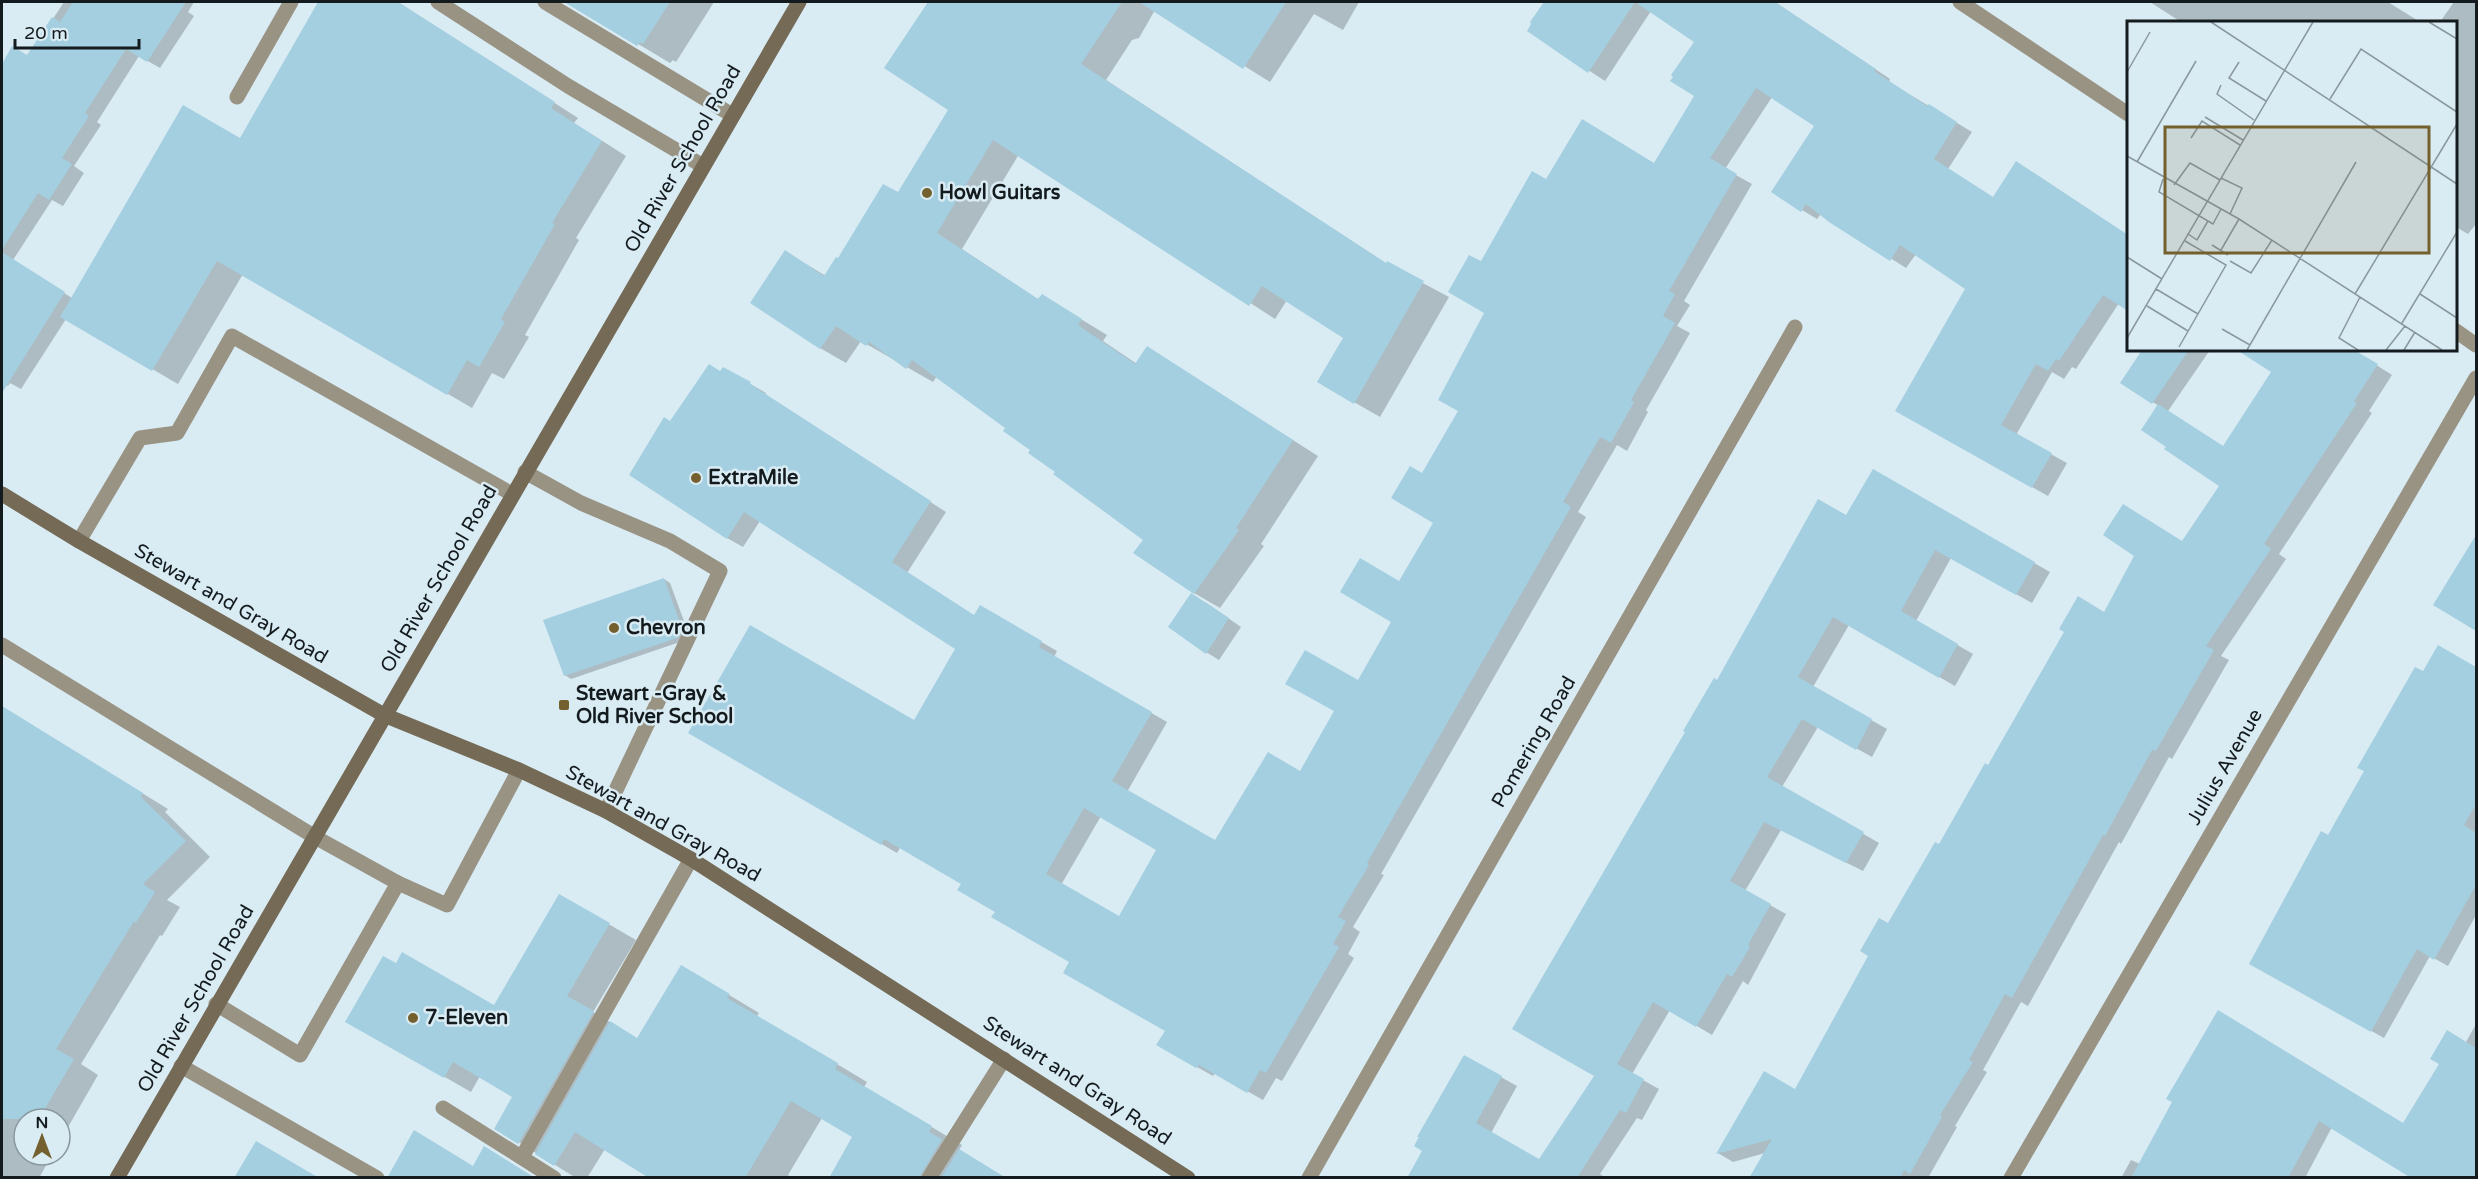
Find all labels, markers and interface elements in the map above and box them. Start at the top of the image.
scale bar [15,12,140,50]
inset map [2127,21,2457,351]
text: 20 m [24,22,68,44]
street label: Old River School Road [619,61,747,257]
place label: Howl Guitars [939,181,1061,205]
marker: Howl Guitars [920,186,934,200]
place label: ExtraMile [708,466,798,490]
marker: ExtraMile [689,471,703,485]
street label: Old River School Road [375,481,503,677]
street label: Stewart and Gray Road [130,539,332,669]
place label: Chevron [626,616,706,640]
marker: Chevron [607,621,621,635]
street label: Pomering Road [1487,672,1581,812]
place label: Stewart -Gray & Old River School [576,682,733,729]
marker: Stewart -Gray & Old River School [557,698,571,712]
street label: Julius Avenue [2182,705,2268,829]
street label: Stewart and Gray Road [561,760,765,888]
street label: Old River School Road [132,901,260,1097]
place label: 7-Eleven [425,1006,508,1030]
marker: 7-Eleven [406,1011,420,1025]
street label: Stewart and Gray Road [978,1011,1176,1151]
north arrow [12,1107,72,1167]
text: N [36,1113,48,1133]

